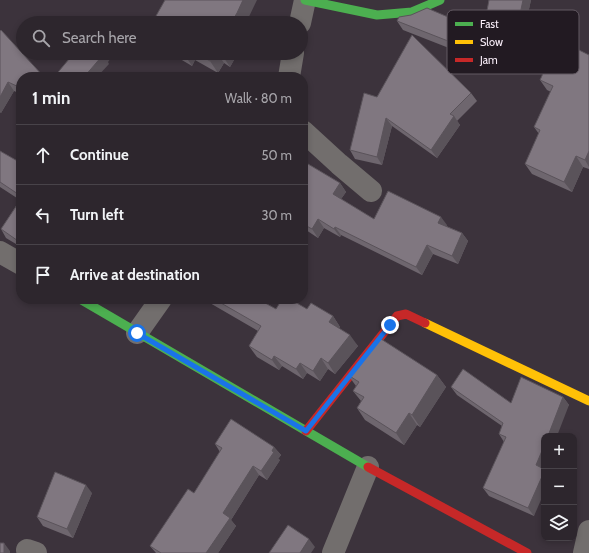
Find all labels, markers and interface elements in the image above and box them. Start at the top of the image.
legend [447,10,579,74]
search box [16,16,308,60]
text: Fast [480,17,499,31]
icon: search [30,27,52,49]
text: Search here [62,29,137,47]
text: Slow [480,35,503,49]
text: Jam [479,53,498,67]
text: 1 min [32,88,70,108]
text: Walk · 80 m [225,90,292,106]
icon: ahead [32,144,54,166]
text: Continue [70,146,129,164]
text: 50 m [262,147,292,163]
icon: left [32,204,54,226]
text: Turn left [70,206,124,224]
text: 30 m [262,207,292,223]
icon: arrive [32,264,54,286]
text: Arrive at destination [70,266,200,284]
route end [381,316,399,334]
route start [128,324,146,342]
map controls [541,433,577,541]
button: + [541,433,577,469]
button: − [541,469,577,505]
button: layers [541,505,577,541]

